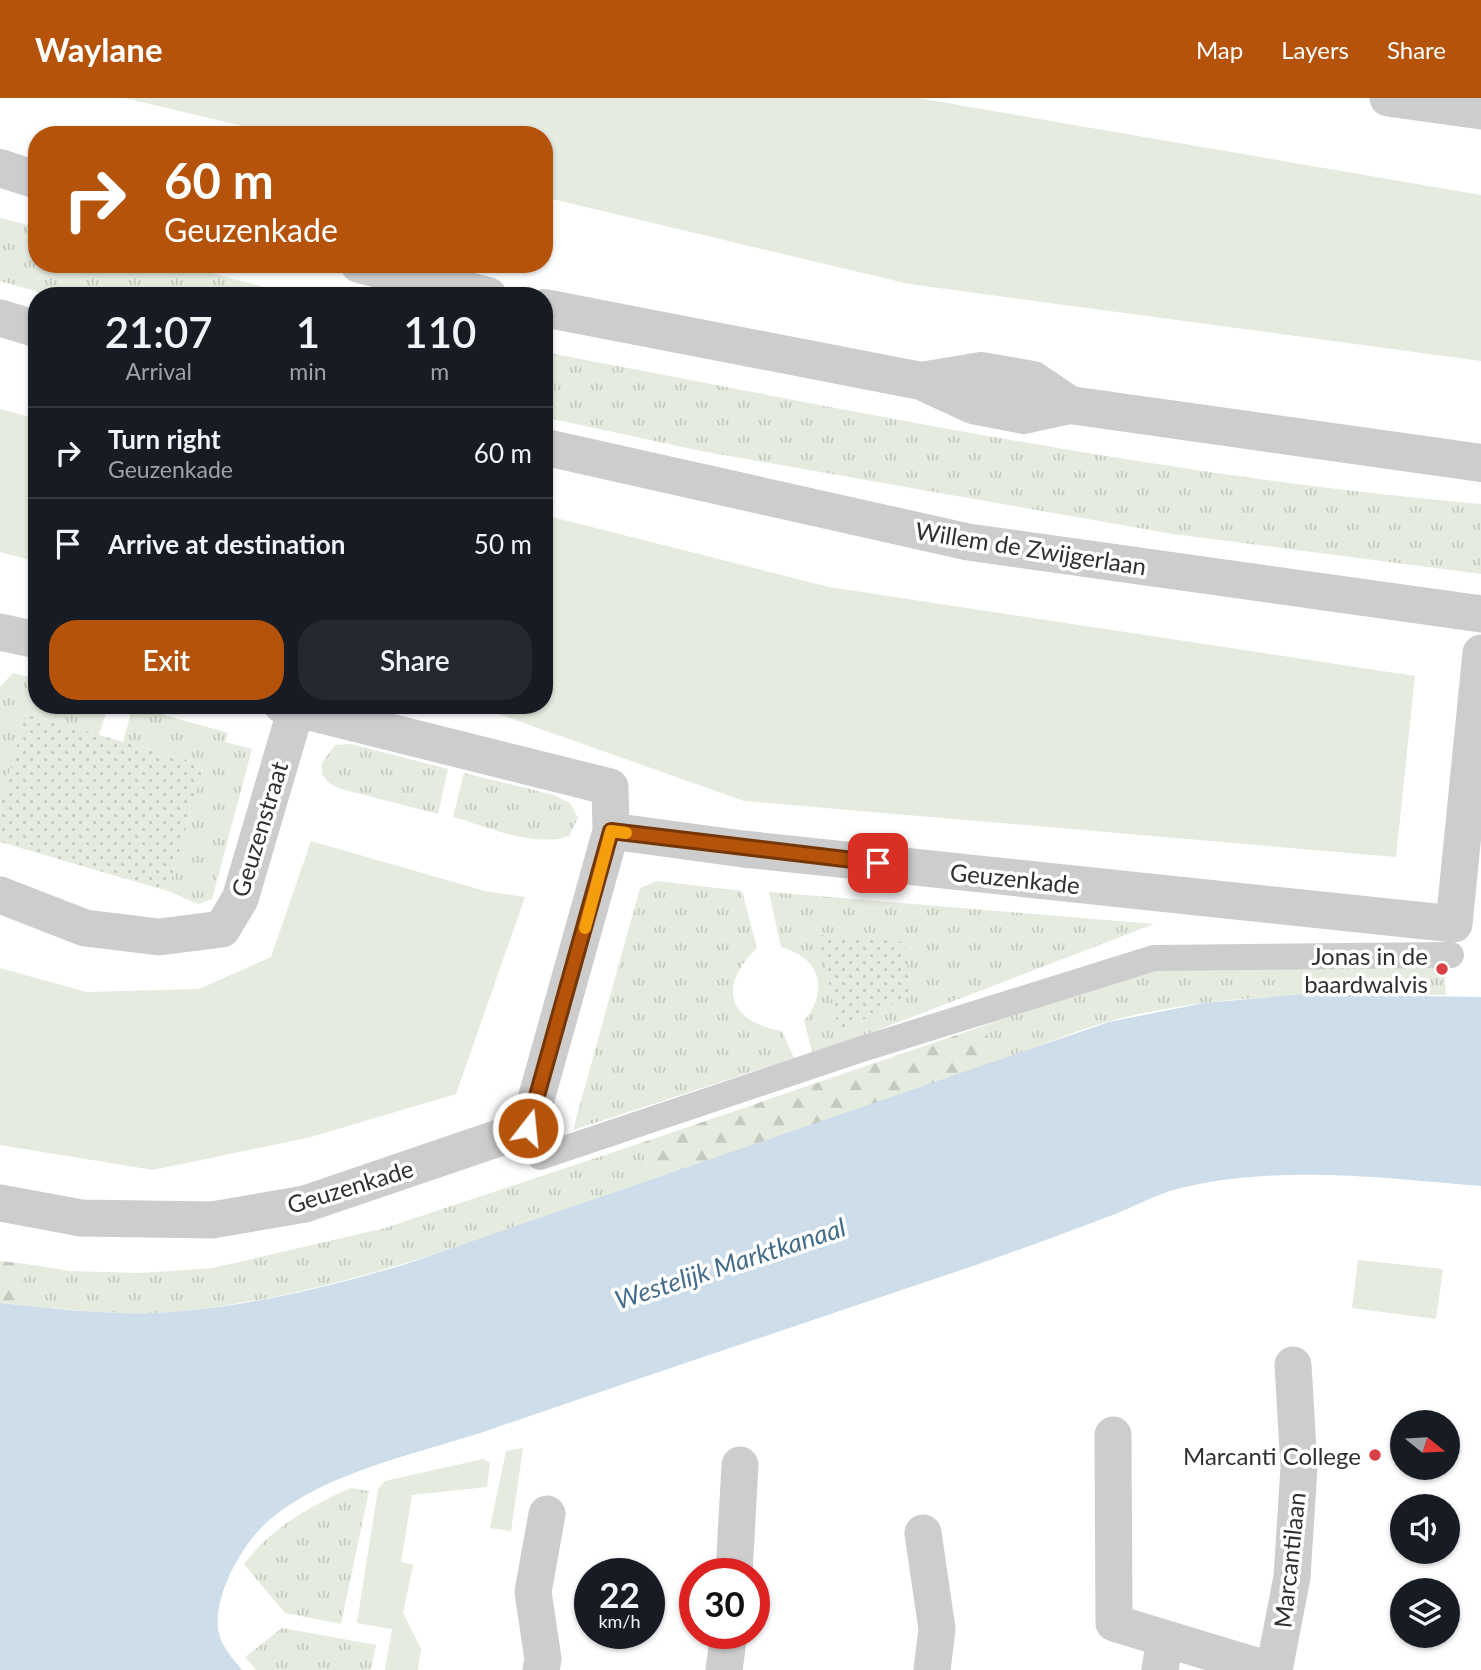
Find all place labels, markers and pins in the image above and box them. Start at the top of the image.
pin [848,833,908,893]
place label: Jonas in de baardwalvis [1304,941,1428,998]
marker: Jonas in de baardwalvis [1434,961,1450,977]
place label: Marcanti College [1183,1441,1361,1470]
marker: Marcanti College [1367,1447,1383,1463]

